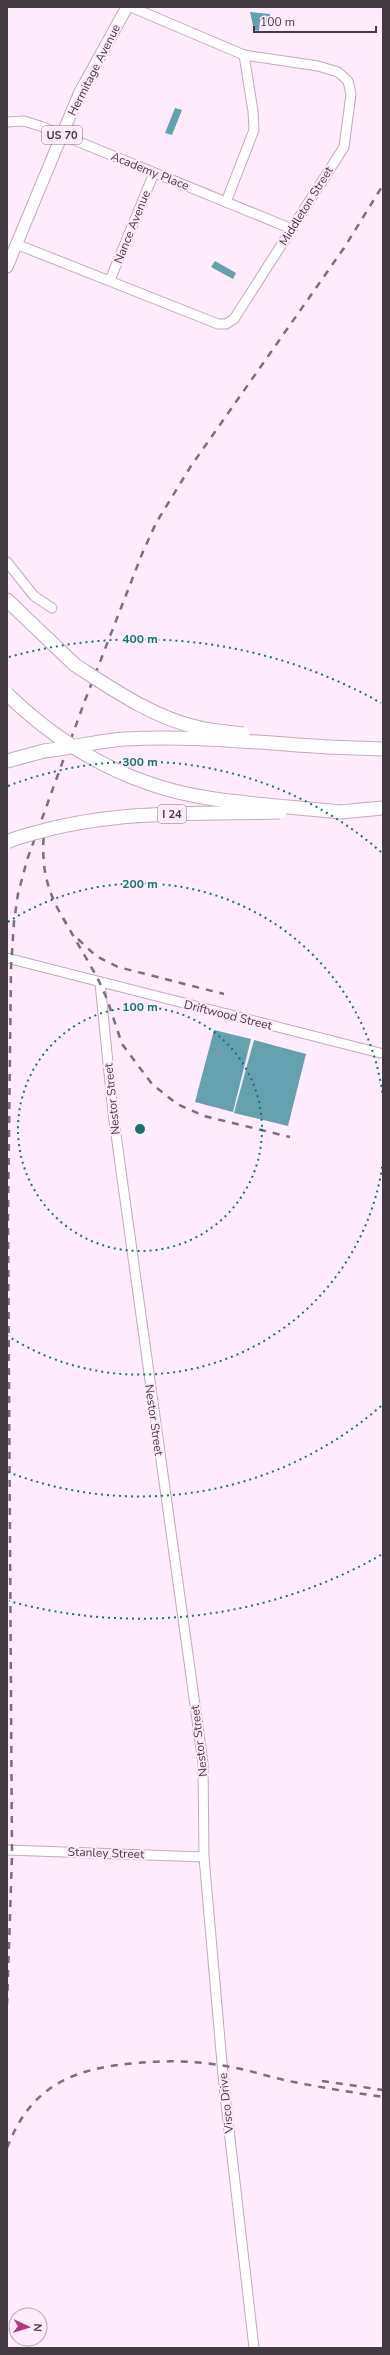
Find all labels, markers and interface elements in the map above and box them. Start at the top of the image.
scale bar [254,8,376,34]
text: 100 m [260,14,295,30]
street label: Hermitage Avenue [64,21,124,119]
road number: US 70 [42,126,82,144]
street label: Academy Place [109,148,191,194]
street label: Middleton Street [275,163,337,249]
street label: Nance Avenue [110,188,154,266]
text: 400 m [122,631,158,647]
text: 300 m [122,754,158,770]
road number: I 24 [158,805,186,823]
text: 200 m [122,876,158,892]
street label: Driftwood Street [182,996,274,1034]
text: 100 m [122,999,158,1015]
street label: Nestor Street [100,1062,124,1136]
centre of rings [133,1122,147,1136]
street label: Nestor Street [141,1383,167,1458]
street label: Nestor Street [187,1704,211,1778]
street label: Stanley Street [67,1844,145,1862]
street label: Visco Drive [215,2072,237,2135]
north arrow [8,2307,48,2347]
text: N [30,2323,45,2332]

